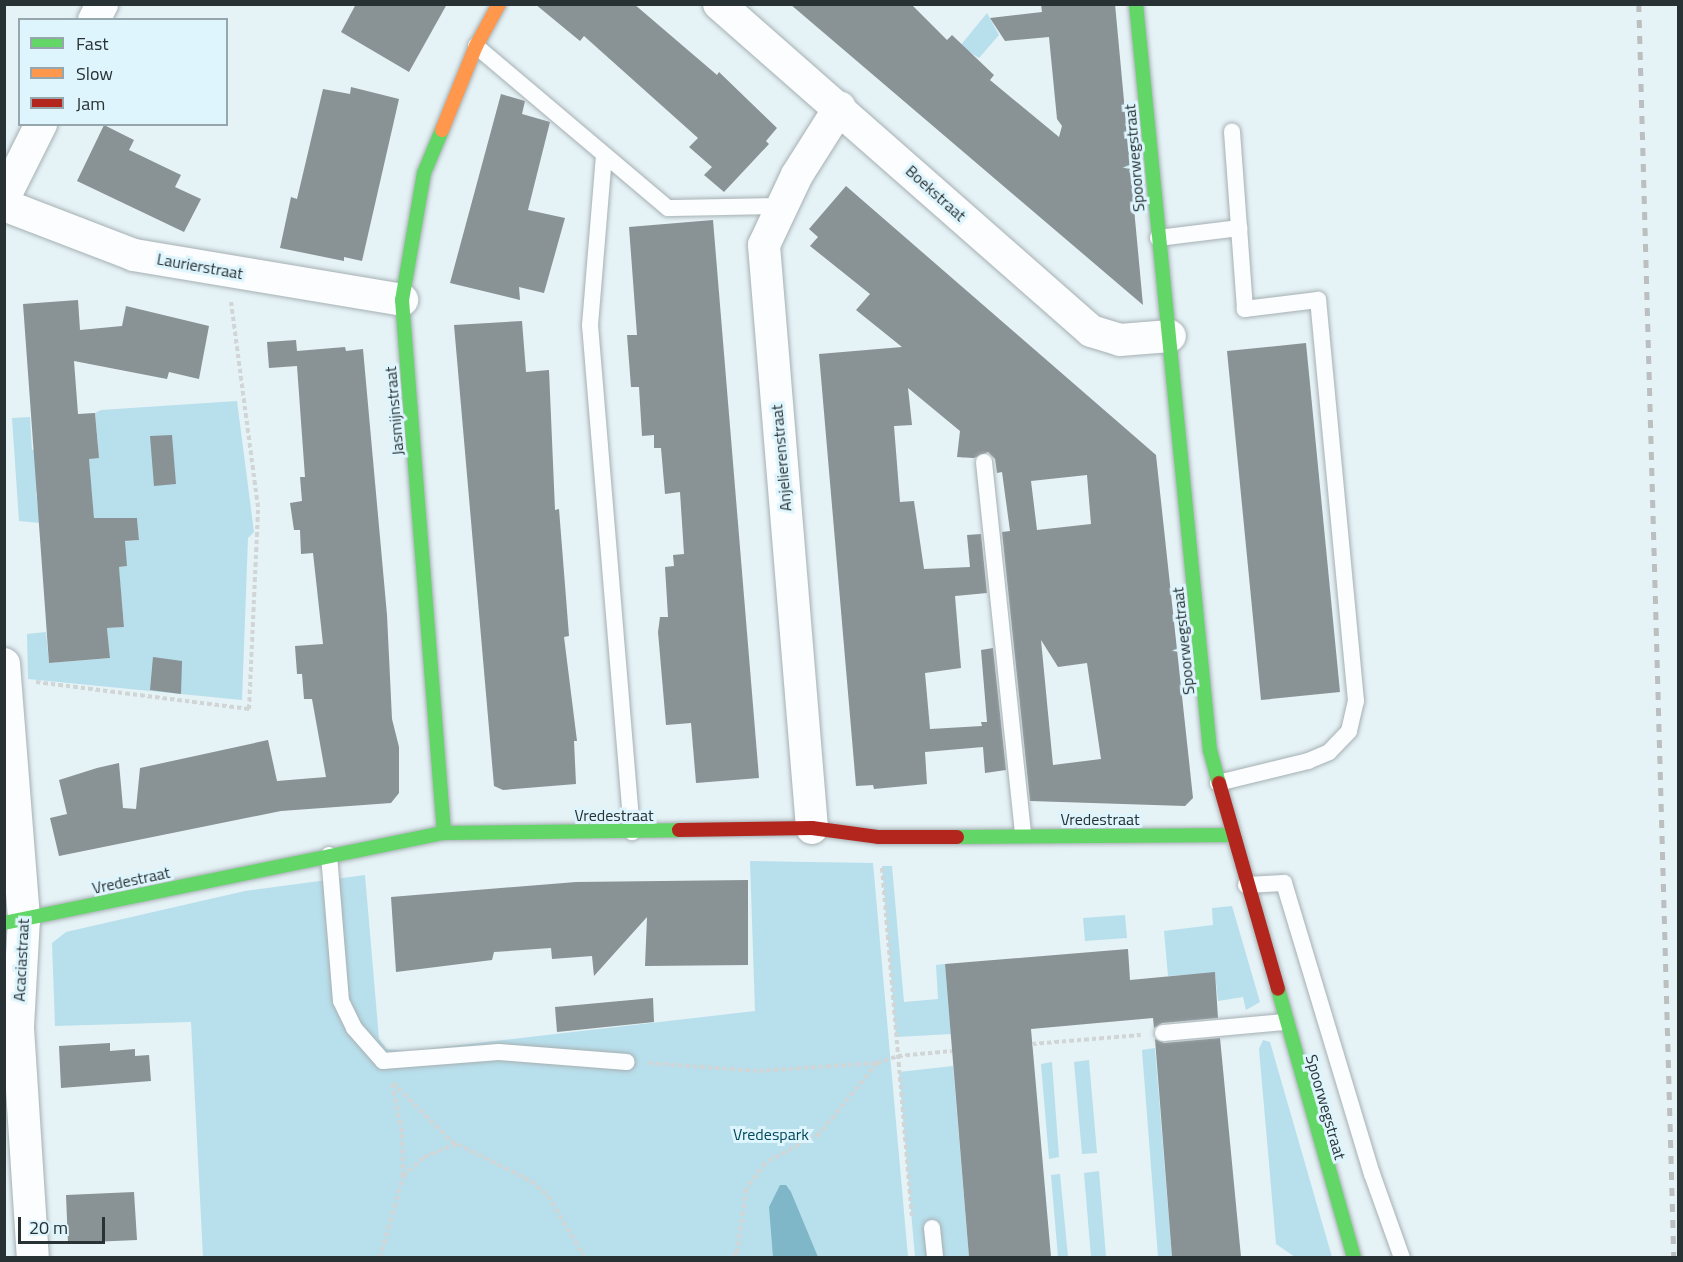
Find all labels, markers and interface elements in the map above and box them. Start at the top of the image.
legend [18,18,228,126]
text: Fast [76,30,109,57]
text: Slow [76,60,113,87]
text: Jam [76,90,105,117]
street label: Spoorwegstraat [1120,103,1148,213]
street label: Boekstraat [902,161,970,225]
street label: Laurierstraat [155,249,245,283]
street label: Jasmijnstraat [381,366,407,456]
street label: Anjelierenstraat [767,404,795,512]
street label: Spoorwegstraat [1168,586,1198,696]
street label: Vredestraat [574,805,654,825]
street label: Vredestraat [1060,809,1140,829]
street label: Vredestraat [90,862,172,898]
street label: Acaciastraat [9,918,33,1002]
street label: Spoorwegstraat [1302,1052,1350,1162]
park label: Vredespark [733,1124,809,1144]
scale bar [21,1205,108,1243]
text: 20 m [29,1214,68,1241]

